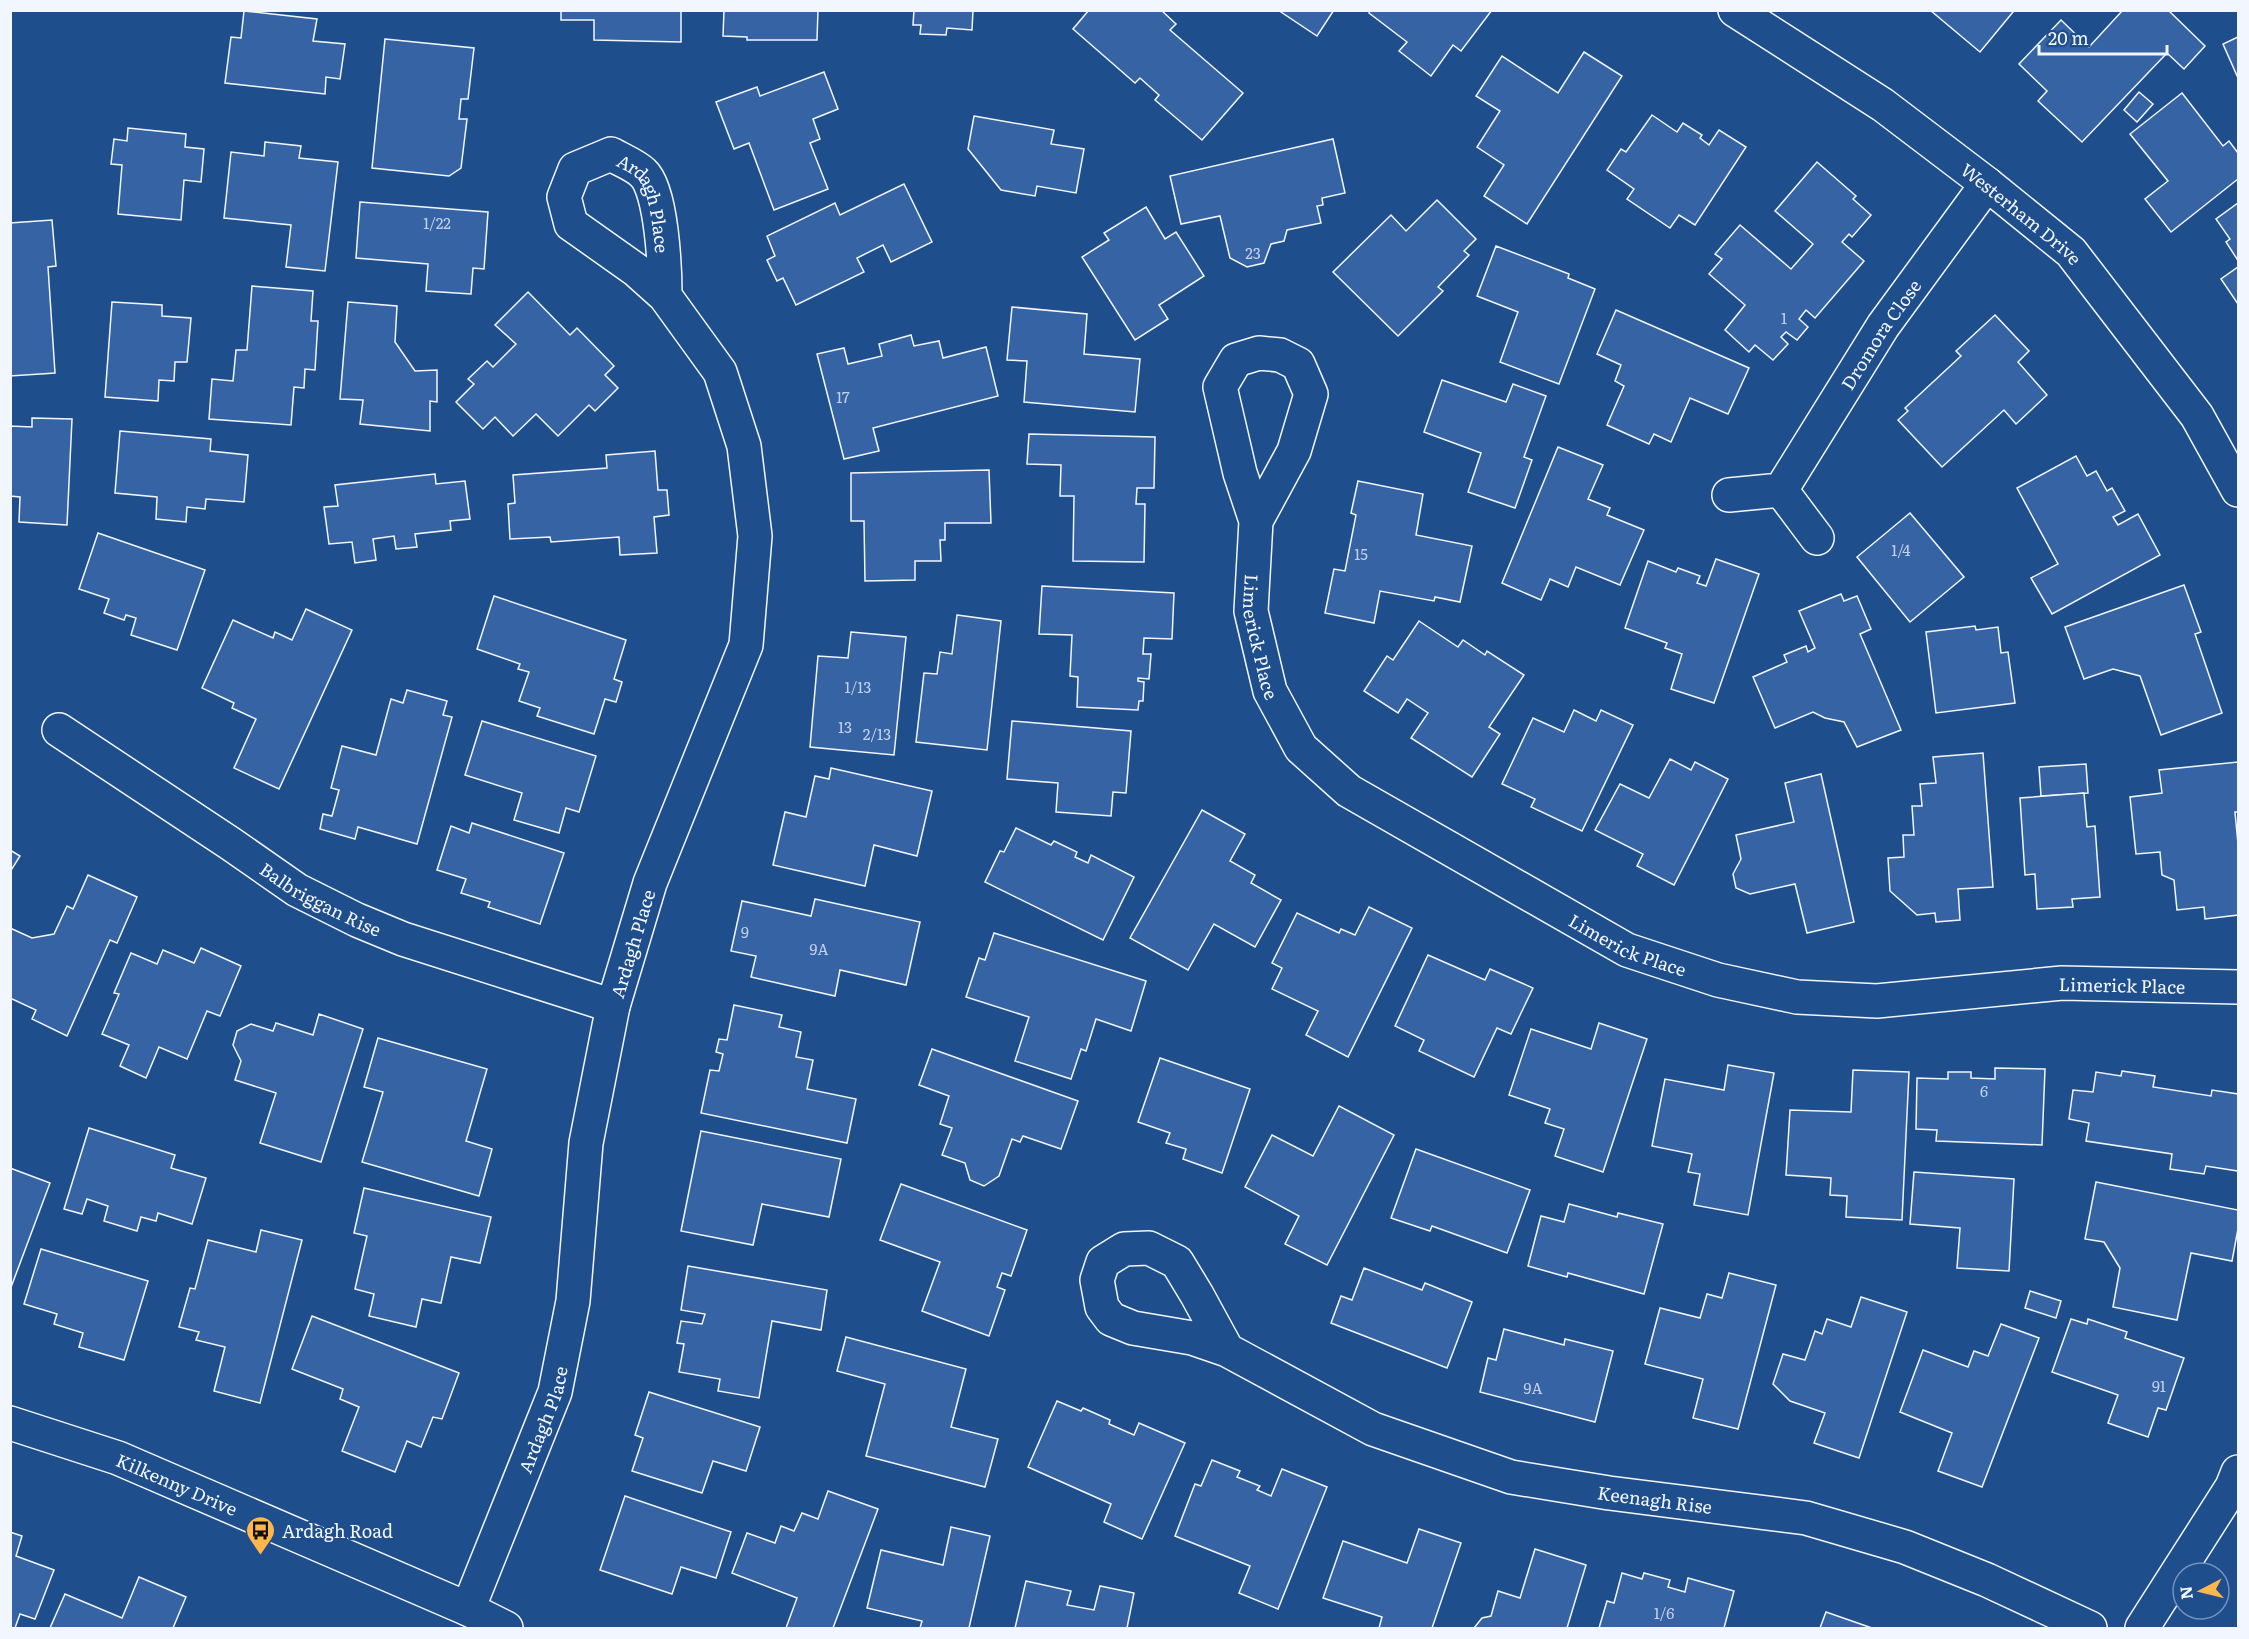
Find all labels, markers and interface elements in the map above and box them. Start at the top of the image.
scale bar [2039,18,2166,56]
text: 20 m [2048,24,2089,51]
street label: Ardagh Place [613,146,677,254]
street label: Westerham Drive [1956,156,2089,270]
house number: 1/22 [423,211,451,234]
house number: 23 [1245,241,1261,264]
street label: Dromora Close [1833,273,1927,395]
house number: 1 [1781,306,1787,329]
house number: 17 [836,385,850,408]
house number: 1/4 [1891,538,1911,561]
house number: 15 [1354,542,1368,565]
street label: Limerick Place [1237,573,1285,704]
house number: 1/13 [845,675,871,698]
house number: 13 [838,715,852,738]
house number: 2/13 [863,722,891,745]
street label: Balbriggan Rise [255,855,386,942]
street label: Ardagh Place [603,886,661,1001]
street label: Limerick Place [1564,906,1690,982]
house number: 9 [741,920,749,943]
house number: 9A [810,937,828,960]
street label: Limerick Place [2058,969,2186,999]
house number: 6 [1980,1079,1988,1102]
street label: Ardagh Place [511,1364,573,1477]
house number: 91 [2152,1374,2166,1397]
house number: 9A [1524,1376,1542,1399]
street label: Kilkenny Drive [112,1445,242,1522]
street label: Keenagh Rise [1596,1478,1714,1519]
bus stop icon: Ardagh Road [245,1514,277,1556]
place label: Ardagh Road [282,1517,393,1544]
north arrow [2171,1561,2231,1621]
text: N [2172,1585,2198,1601]
house number: 1/6 [1654,1601,1674,1624]

